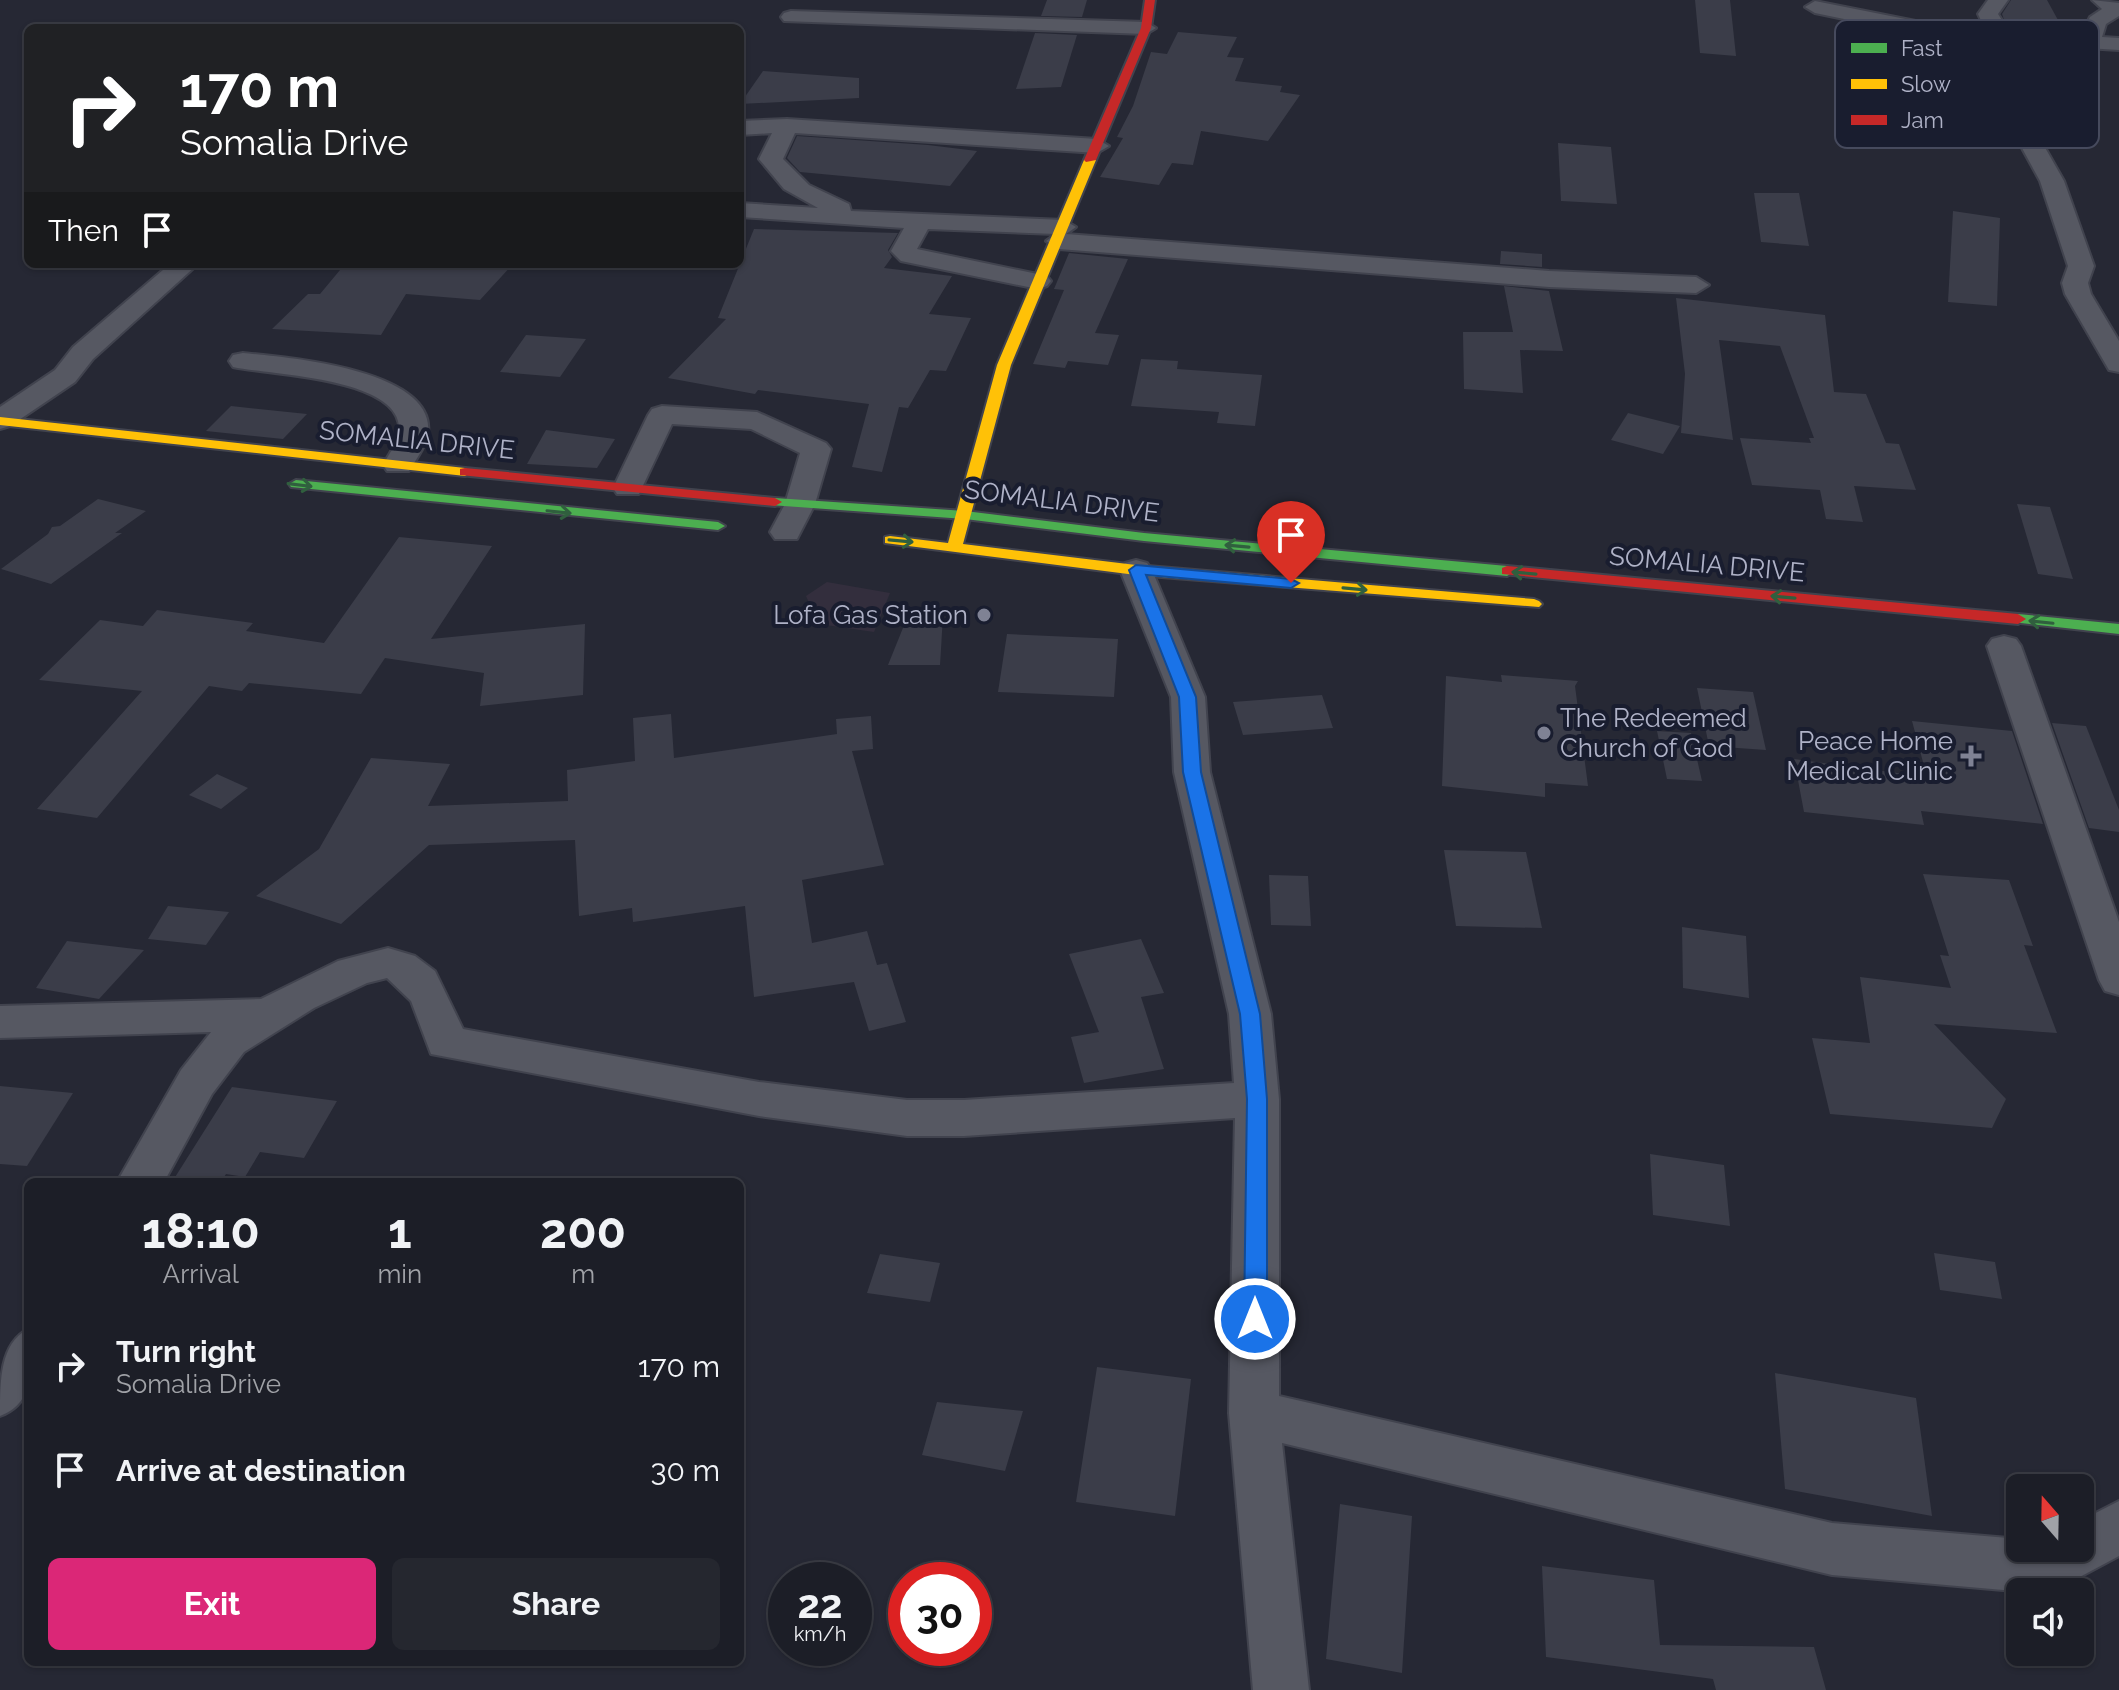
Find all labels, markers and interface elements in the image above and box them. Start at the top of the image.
legend [1835,20,2099,148]
text: Fast [1901,35,1943,61]
text: 170 m [180,54,339,120]
icon: right [48,56,152,160]
text: Slow [1901,71,1951,97]
text: Jam [1901,107,1944,133]
text: Somalia Drive [180,121,408,163]
icon: arrive [135,208,179,252]
text: Then [48,213,119,248]
street label: SOMALIA DRIVE [318,415,516,465]
street label: SOMALIA DRIVE [963,474,1161,528]
one-way arrow [286,477,313,492]
pin [1257,501,1325,583]
one-way arrow [545,505,572,520]
icon: arrive [1269,513,1313,557]
one-way arrow [887,534,914,549]
one-way arrow [1224,538,1251,553]
street label: SOMALIA DRIVE [1608,541,1806,587]
one-way arrow [1511,565,1538,580]
one-way arrow [1341,582,1368,597]
one-way arrow [1770,590,1796,605]
place label: Lofa Gas Station [773,600,968,630]
marker: Lofa Gas Station [975,606,993,624]
one-way arrow [2028,614,2055,629]
place label: The Redeemed Church of God [1560,703,1747,763]
marker: The Redeemed Church of God [1535,724,1553,742]
place label: Peace Home Medical Clinic [1786,726,1953,786]
marker: Peace Home Medical Clinic [1960,745,1982,767]
text: 18:10 [142,1203,260,1259]
text: 1 [388,1203,412,1259]
text: 200 [540,1203,626,1259]
text: Arrival [163,1259,239,1289]
text: min [377,1259,422,1289]
text: m [571,1259,595,1289]
position arrow [1213,1277,1297,1361]
text: Turn right [116,1334,256,1369]
icon: right [48,1344,92,1388]
text: 170 m [638,1349,720,1384]
text: Somalia Drive [116,1369,281,1399]
icon: arrive [48,1448,92,1492]
text: Arrive at destination [116,1453,406,1488]
text: 30 m [650,1453,720,1488]
north arrow [2006,1474,2094,1562]
map controls [2006,1474,2094,1666]
button: Exit [48,1558,376,1650]
button: Share [392,1558,720,1650]
speed limit sign: 30 [888,1562,992,1666]
button: sound [2006,1578,2094,1666]
text: 22 [797,1580,843,1627]
text: km/h [794,1622,846,1646]

